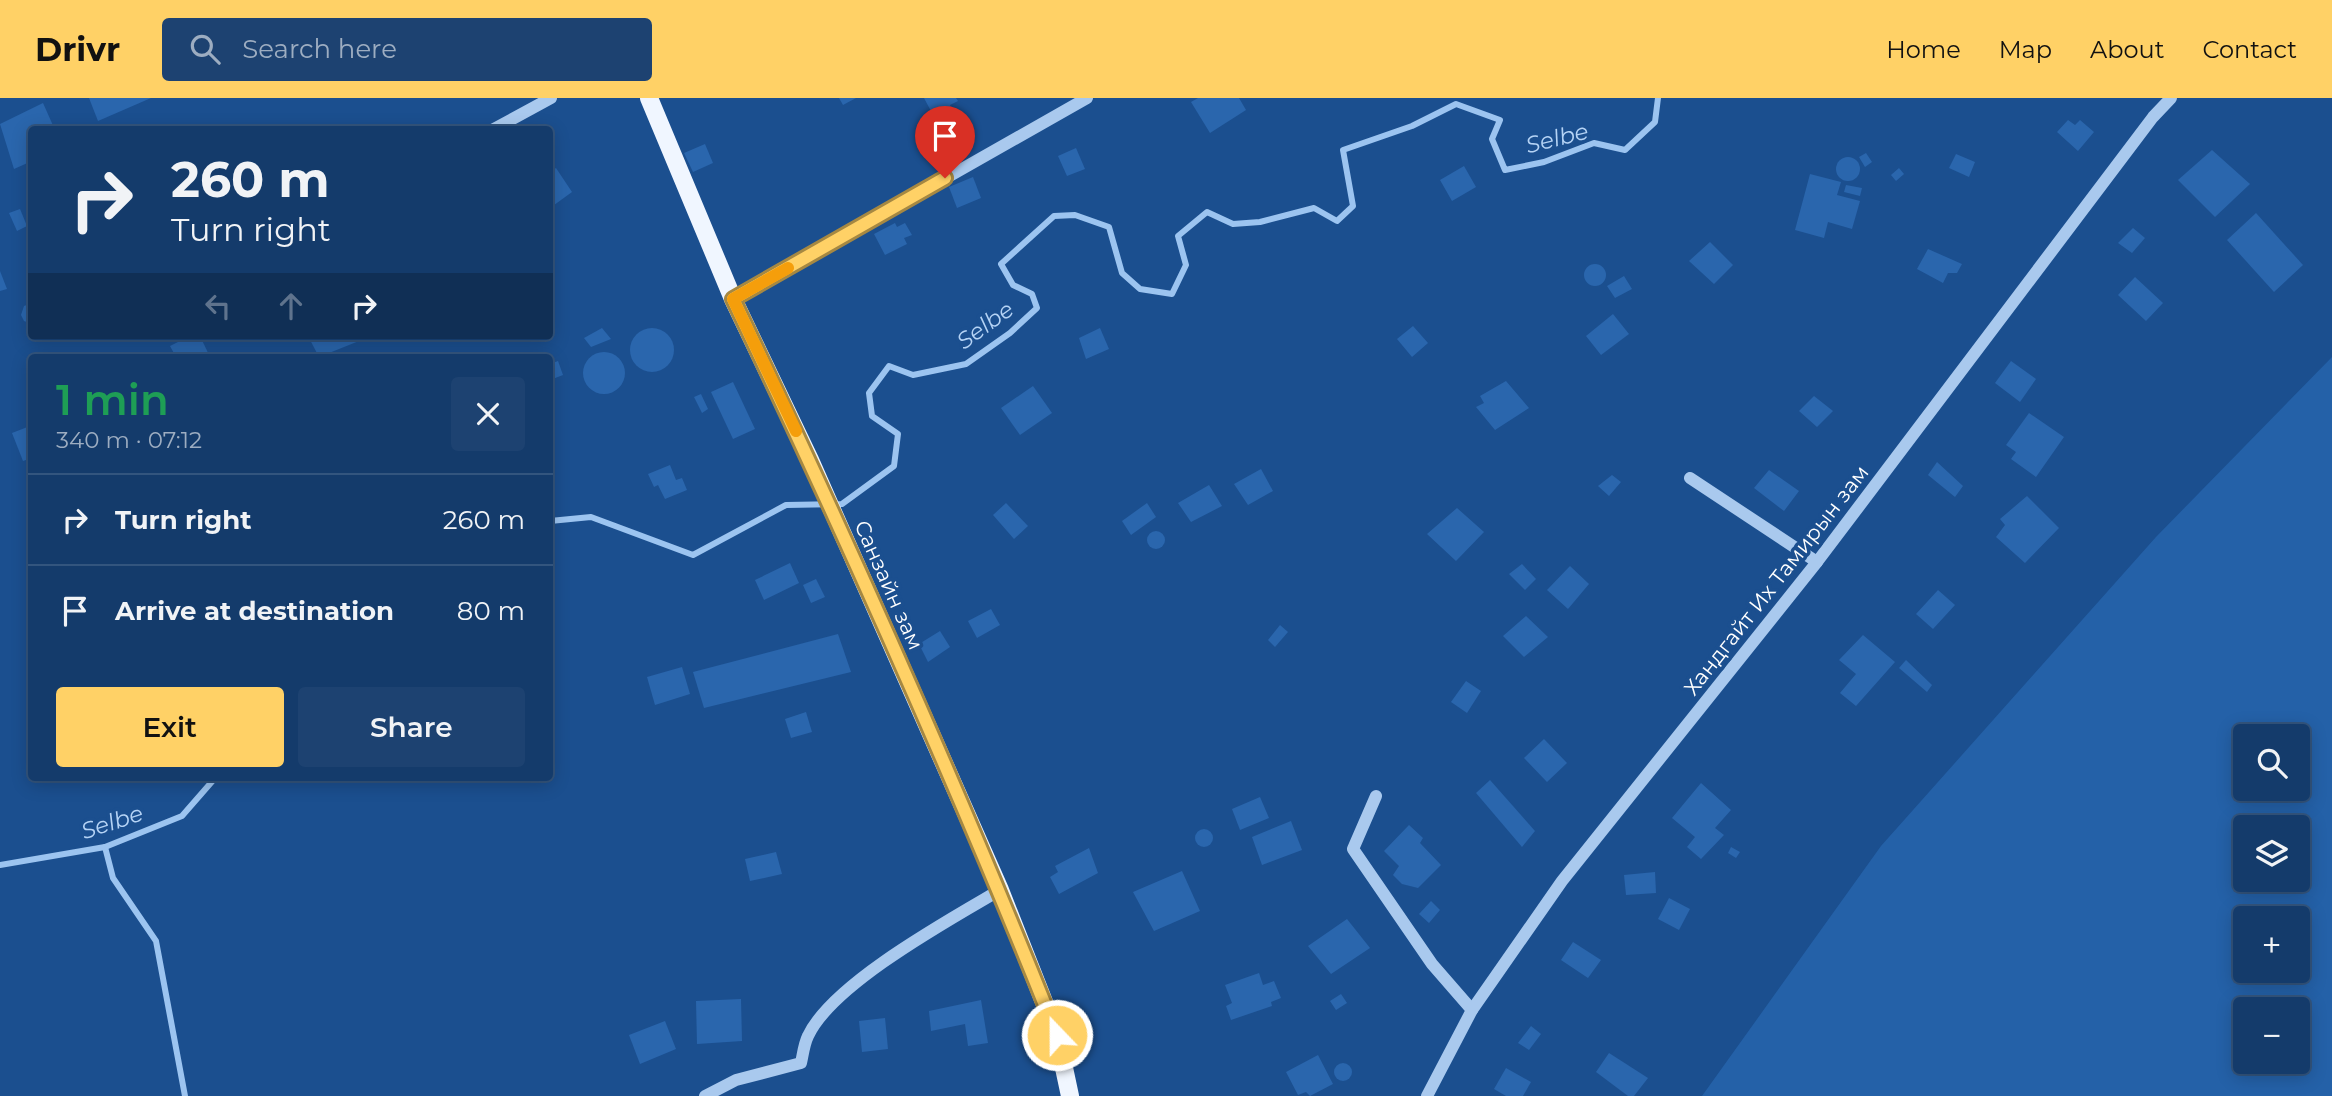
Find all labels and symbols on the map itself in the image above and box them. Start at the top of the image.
pin [915,106,975,178]
water label: Selbe [1523,117,1591,159]
water label: Selbe [951,295,1019,355]
street label: Хандгайт Их Тамирын зам [1678,460,1874,700]
street label: Санзайн зам [849,516,929,654]
water label: Selbe [77,799,147,845]
position arrow [1020,998,1094,1072]

